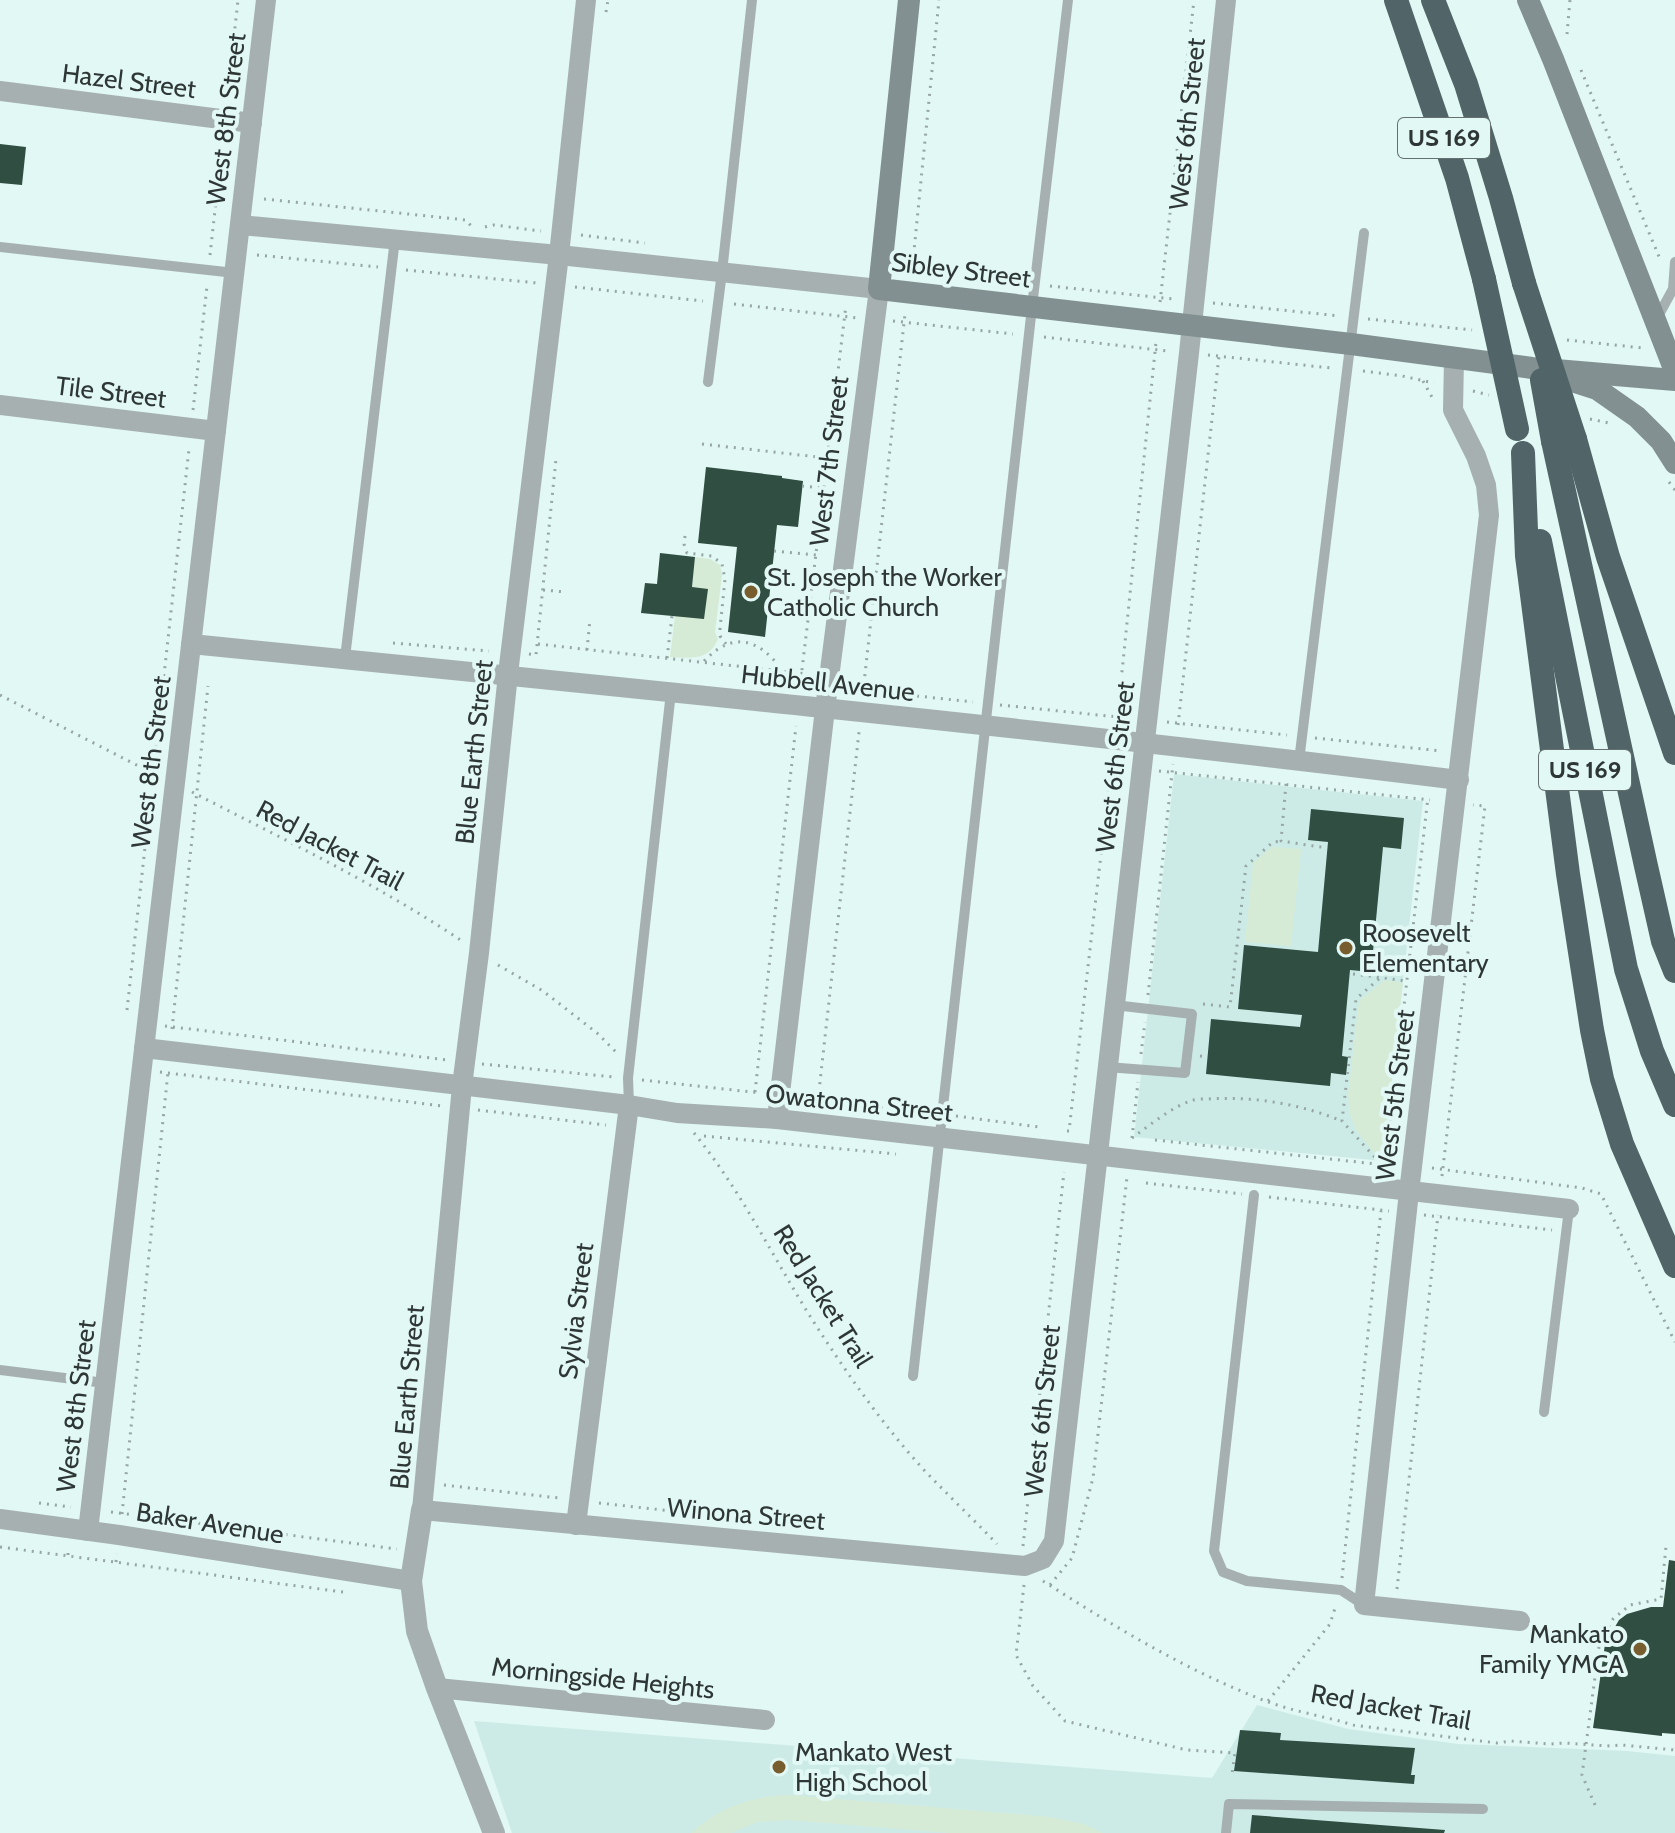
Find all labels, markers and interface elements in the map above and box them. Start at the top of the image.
street label: West 8th Street [200,31,252,207]
street label: West 6th Street [1162,36,1212,211]
street label: Hazel Street [60,57,198,105]
road number: US 169 [1398,118,1490,158]
street label: Sibley Street [890,246,1033,294]
street label: Tile Street [54,369,168,415]
street label: West 7th Street [803,374,855,548]
place label: St. Joseph the Worker Catholic Church [767,561,1002,623]
marker: St. Joseph the Worker Catholic Church [742,583,760,601]
street label: Blue Earth Street [448,658,500,846]
street label: Hubbell Avenue [740,658,916,708]
street label: West 8th Street [125,674,177,850]
street label: West 6th Street [1089,679,1141,855]
road number: US 169 [1539,750,1631,790]
street label: Red Jacket Trail [251,793,409,897]
place label: Roosevelt Elementary [1362,917,1489,979]
marker: Roosevelt Elementary [1337,939,1355,957]
street label: West 5th Street [1369,1008,1421,1182]
street label: Owatonna Street [764,1077,954,1129]
street label: Red Jacket Trail [766,1219,880,1373]
street label: Sylvia Street [552,1241,600,1381]
street label: Blue Earth Street [383,1303,431,1491]
street label: West 8th Street [50,1318,102,1494]
street label: West 6th Street [1017,1323,1067,1498]
street label: Winona Street [666,1491,827,1537]
street label: Baker Avenue [134,1496,286,1550]
place label: Mankato Family YMCA [1479,1618,1624,1680]
marker: Mankato Family YMCA [1631,1640,1649,1658]
street label: Morningside Heights [490,1650,716,1706]
street label: Red Jacket Trail [1308,1677,1474,1737]
place label: Mankato West High School [795,1736,952,1798]
marker: Mankato West High School [770,1758,788,1776]

